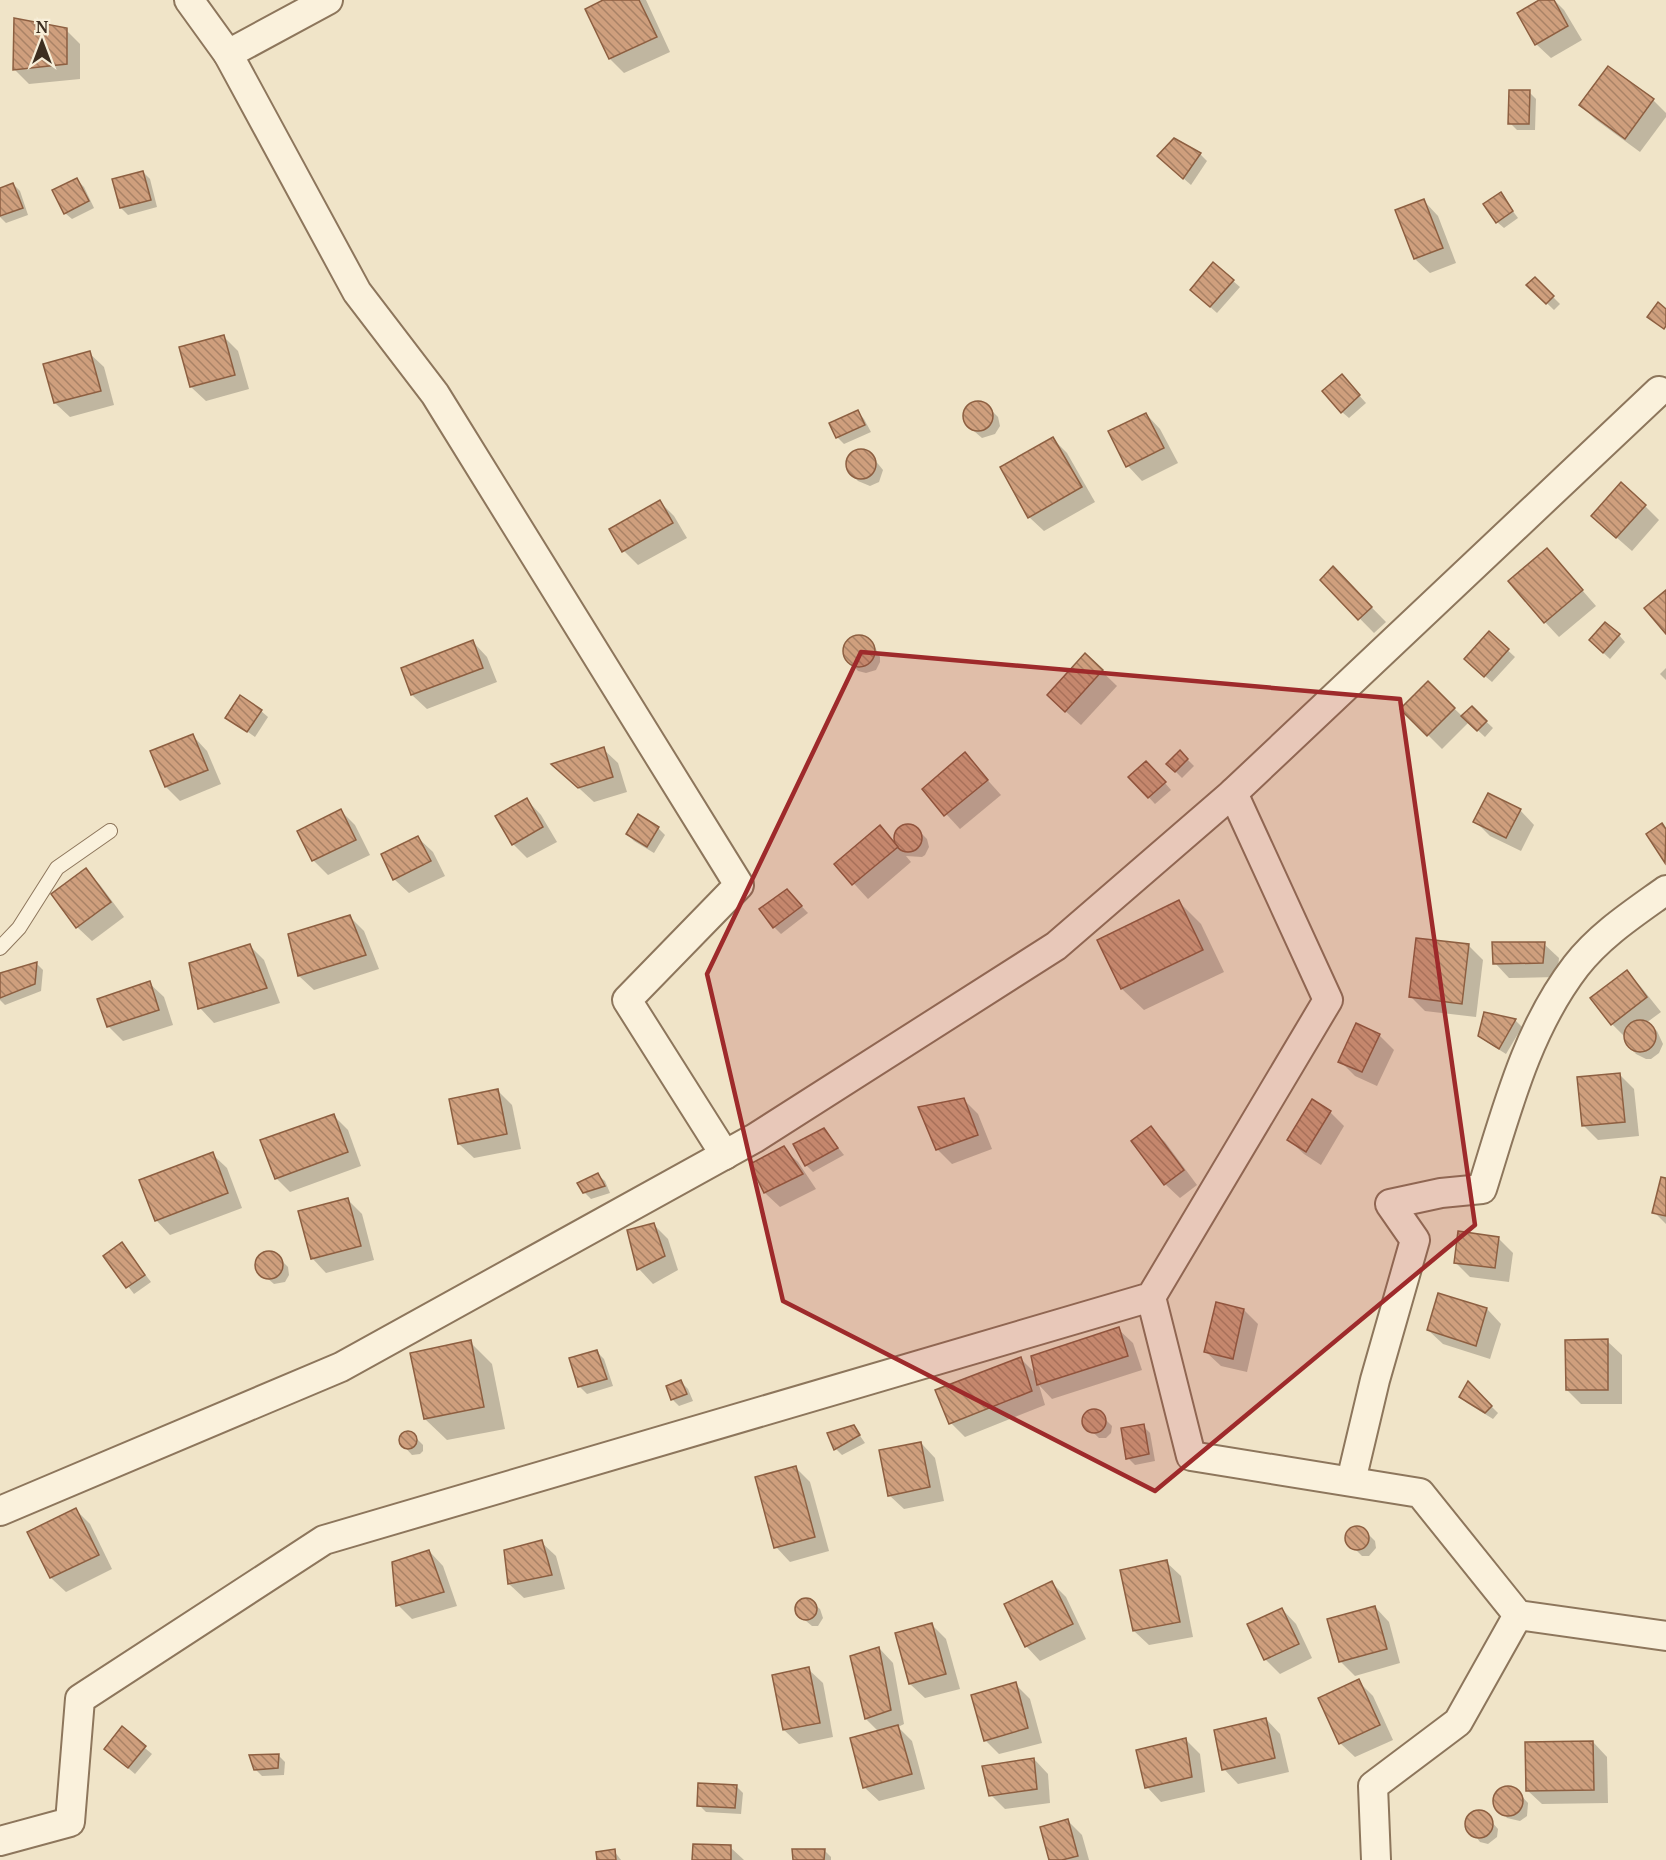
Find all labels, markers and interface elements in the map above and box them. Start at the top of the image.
north arrow [12,12,72,72]
text: N [36,16,49,38]

